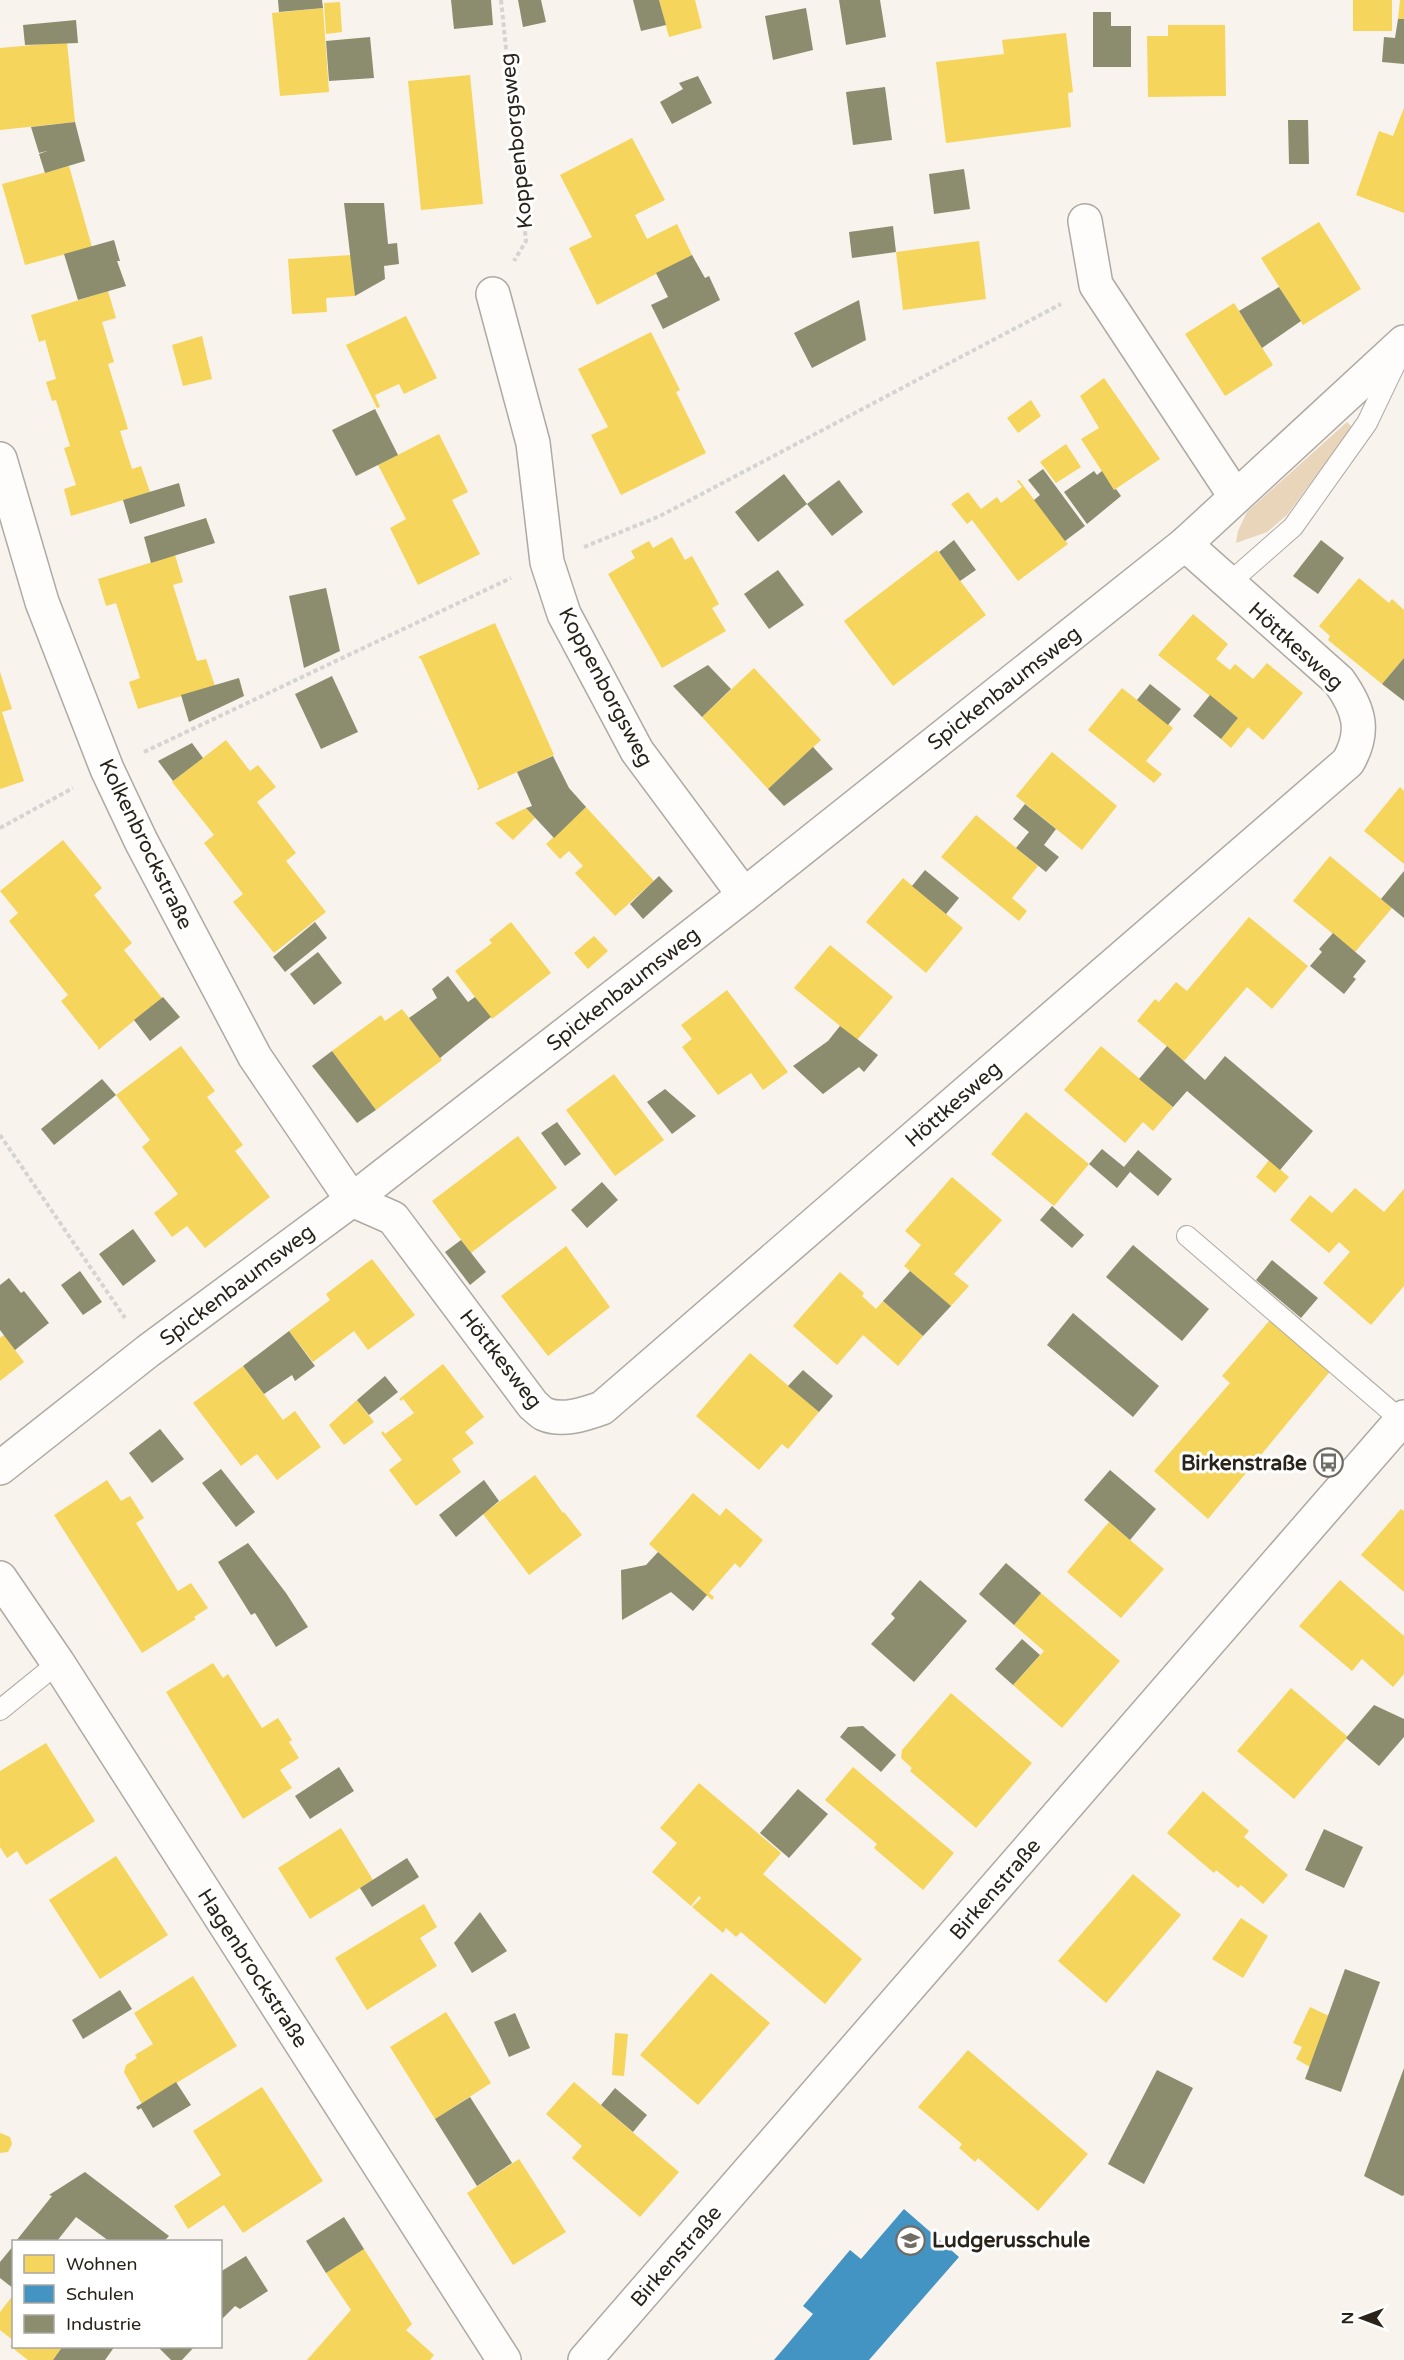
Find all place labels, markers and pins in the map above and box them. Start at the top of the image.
bus stop icon: Birkenstraße [1312,1447,1344,1479]
place label: Birkenstraße [1181,1451,1307,1476]
school or university icon: Ludgerusschule [895,2224,927,2256]
place label: Ludgerusschule [932,2228,1090,2253]

